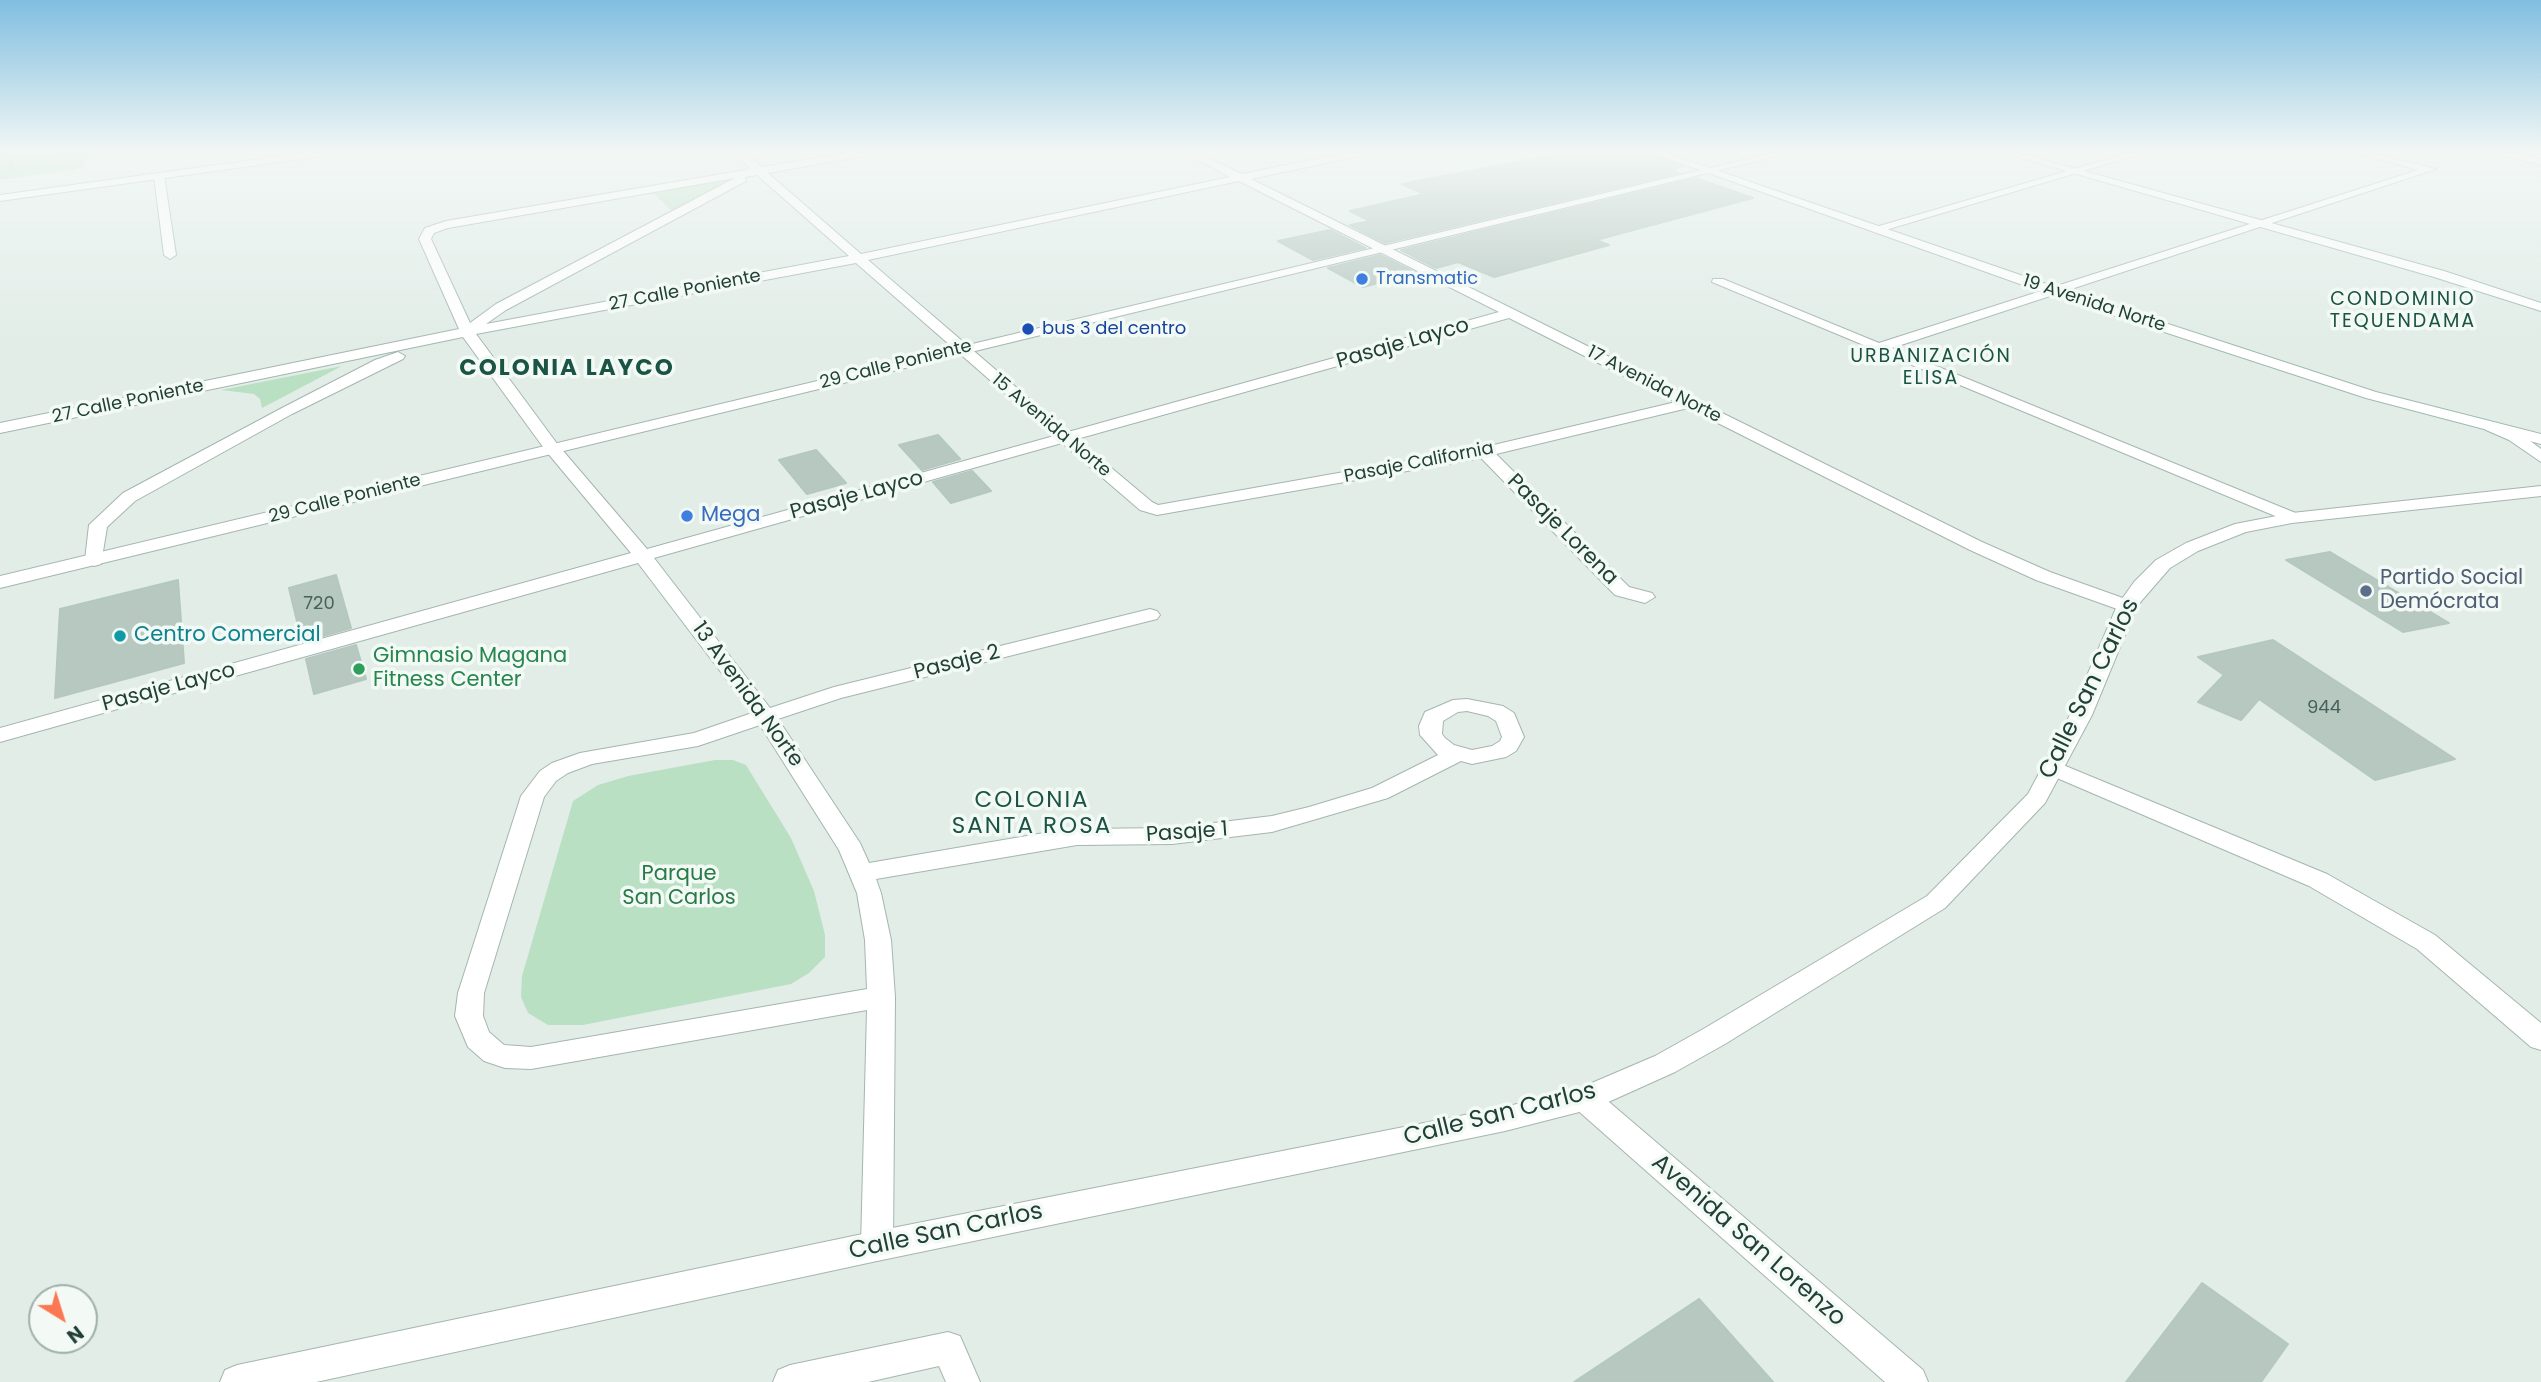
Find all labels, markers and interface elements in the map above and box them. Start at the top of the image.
street label: 27 Calle Poniente [607,266,763,316]
place label: Transmatic [1376,268,1478,290]
marker: Transmatic [1354,271,1370,287]
street label: 19 Avenida Norte [2020,271,2168,337]
district label: CONDOMINIO TEQUENDAMA [2331,289,2475,333]
street label: Pasaje Layco [1334,313,1472,375]
place label: bus 3 del centro [1042,318,1186,340]
marker: bus 3 del centro [1020,321,1036,337]
street label: 29 Calle Poniente [818,336,974,394]
street label: 17 Avenida Norte [1583,342,1725,428]
district label: URBANIZACIÓN ELISA [1852,346,2010,390]
district label: COLONIA LAYCO [461,355,673,383]
street label: 15 Avenida Norte [987,370,1115,482]
street label: 27 Calle Poniente [50,375,206,429]
street label: Pasaje California [1342,438,1496,488]
street label: Pasaje Layco [788,466,926,526]
street label: Pasaje Lorena [1501,469,1623,591]
street label: 29 Calle Poniente [267,470,423,528]
place label: Mega [701,503,760,529]
marker: Mega [679,508,695,524]
place label: Partido Social Demócrata [2380,566,2523,616]
marker: Partido Social Demócrata [2358,583,2374,599]
house number: 720 [303,593,335,615]
street label: Calle San Carlos [2034,594,2146,784]
street label: 13 Avenida Norte [686,618,808,772]
place label: Centro Comercial [134,623,321,649]
marker: Centro Comercial [112,628,128,644]
street label: Pasaje 2 [912,640,1002,686]
place label: Gimnasio Magana Fitness Center [373,644,567,694]
street label: Pasaje Layco [100,658,238,718]
marker: Gimnasio Magana Fitness Center [351,661,367,677]
house number: 944 [2307,697,2341,719]
district label: COLONIA SANTA ROSA [953,787,1111,841]
street label: Pasaje 1 [1145,818,1229,848]
park label: Parque San Carlos [622,862,736,912]
street label: Calle San Carlos [1401,1077,1599,1153]
street label: Avenida San Lorenzo [1645,1149,1851,1333]
street label: Calle San Carlos [846,1197,1046,1267]
north arrow [28,1284,98,1354]
text: N [61,1319,89,1349]

